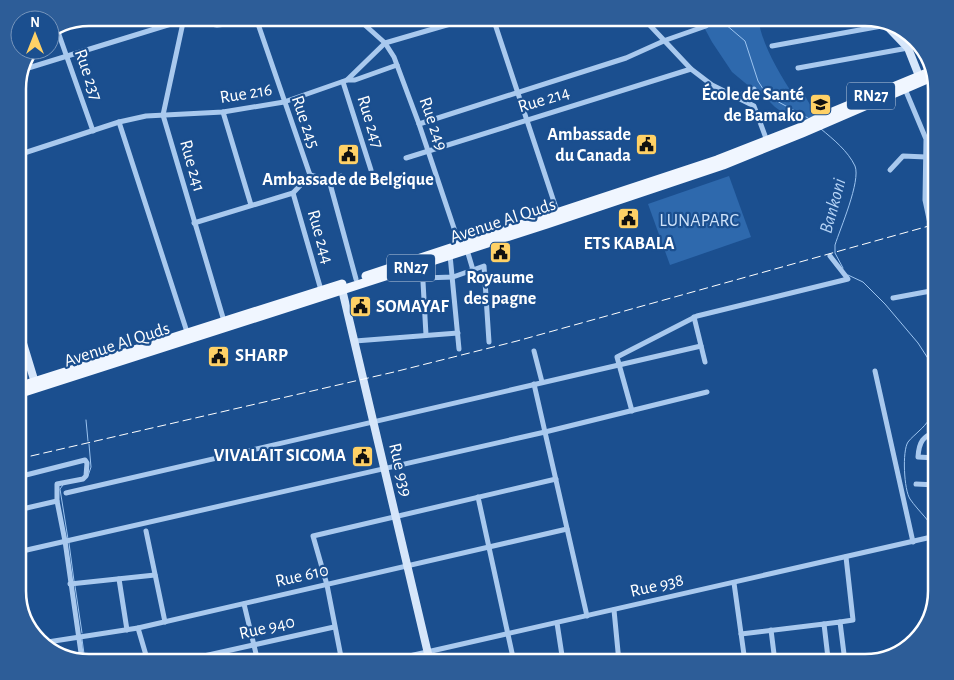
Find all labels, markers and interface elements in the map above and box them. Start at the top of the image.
north arrow [10,10,60,60]
text: N [30,16,40,30]
street label: Rue 237 [71,47,105,103]
street label: Rue 216 [218,81,274,107]
road number: RN27 [847,82,895,110]
place label: École de Santé de Bamako [702,83,804,125]
street label: Rue 214 [516,84,572,116]
street label: Rue 245 [288,93,322,151]
street label: Rue 247 [353,93,387,151]
school or university icon: École de Santé de Bamako [808,93,832,117]
street label: Rue 249 [415,95,451,153]
place label: Ambassade du Canada [547,126,631,165]
public building icon: Ambassade du Canada [635,133,659,157]
street label: Rue 241 [176,138,208,194]
public building icon: Ambassade de Belgique [336,143,360,167]
place label: Ambassade de Belgique [262,171,434,189]
water label: Bankoni [817,176,849,236]
street label: Avenue Al Quds [448,195,558,247]
public building icon: ETS KABALA [617,207,641,231]
street label: Rue 244 [304,208,336,267]
park label: LUNAPARC [659,212,739,230]
place label: ETS KABALA [584,235,675,253]
public building icon: Royaume des pagne [488,241,512,265]
road number: RN27 [387,254,435,282]
place label: Royaume des pagne [464,269,536,308]
public building icon: SOMAYAF [348,295,372,319]
place label: SOMAYAF [376,298,450,316]
street label: Avenue Al Quds [62,319,172,371]
public building icon: SHARP [207,344,231,368]
place label: SHARP [235,347,288,365]
street label: Rue 939 [385,441,415,499]
public building icon: VIVALAIT SICOMA [350,444,374,468]
place label: VIVALAIT SICOMA [214,447,346,465]
street label: Rue 610 [274,561,330,591]
street label: Rue 938 [628,571,686,601]
street label: Rue 940 [237,613,297,643]

